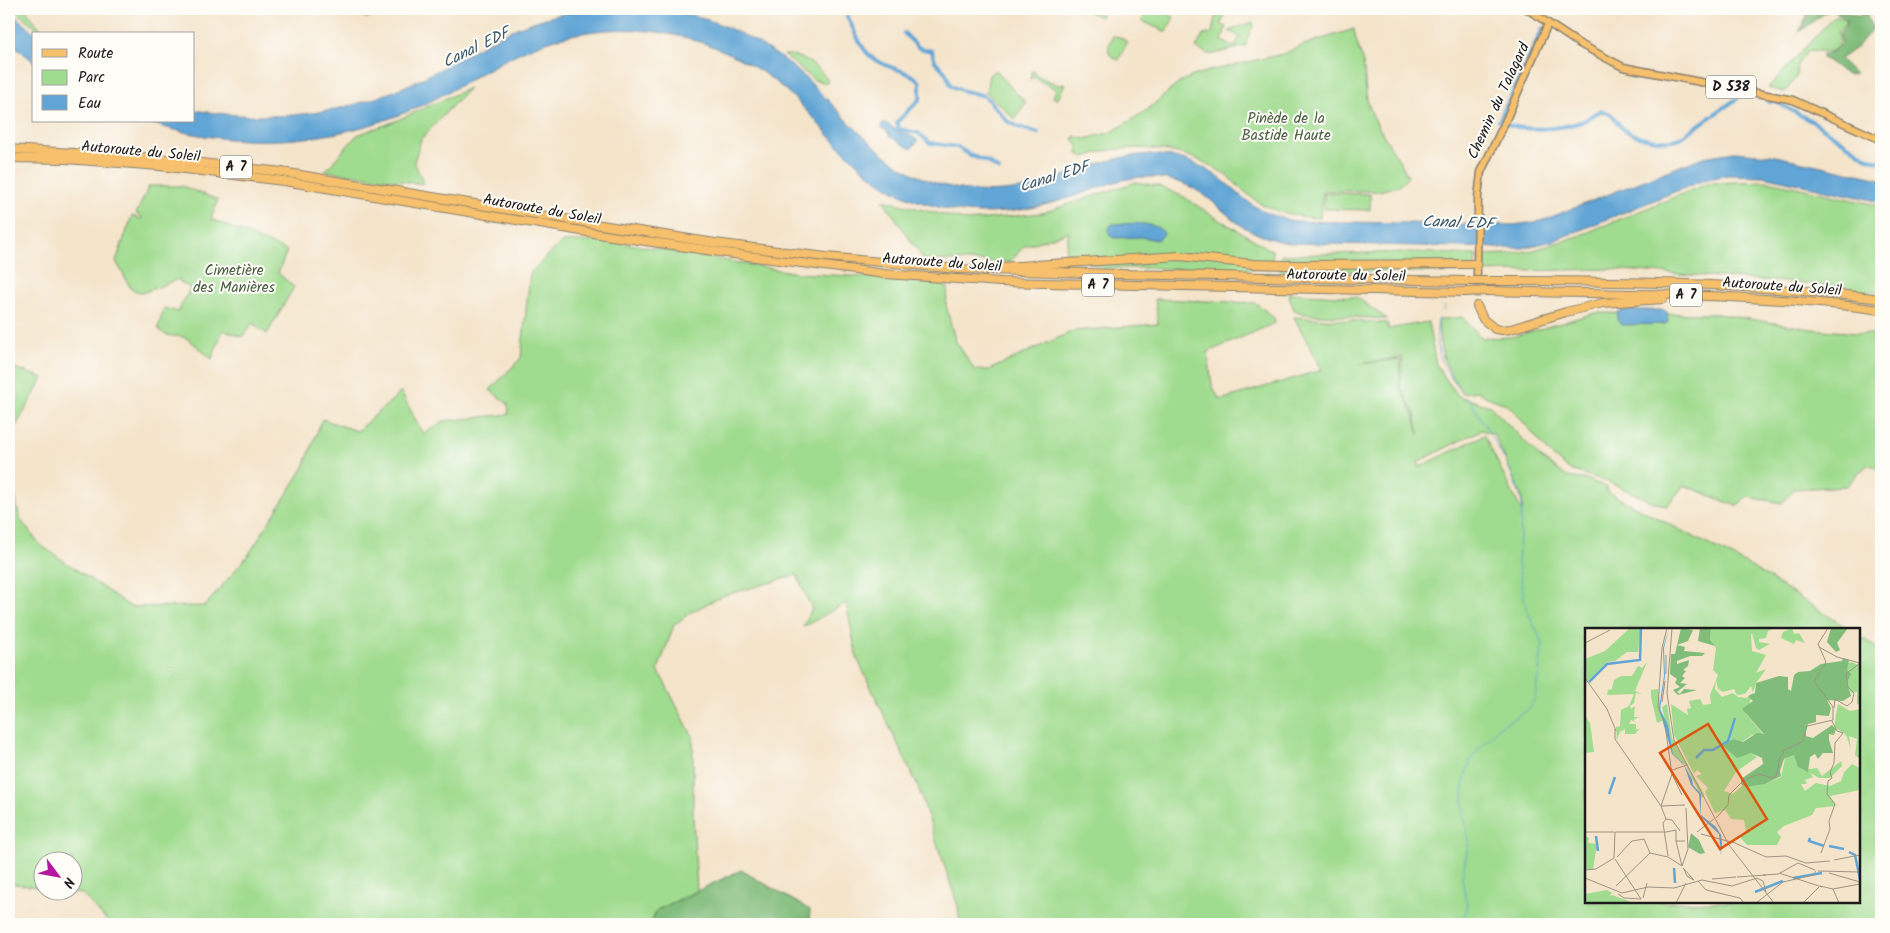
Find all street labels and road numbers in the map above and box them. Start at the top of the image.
street label: Chemin du Talagard [1461,38,1537,163]
road number: D 538 [1706,75,1756,98]
street label: Autoroute du Soleil [80,135,202,169]
road number: A 7 [220,156,252,178]
street label: Autoroute du Soleil [481,188,603,232]
street label: Autoroute du Soleil [881,247,1003,279]
street label: Autoroute du Soleil [1286,263,1406,289]
street label: Autoroute du Soleil [1721,271,1843,303]
road number: A 7 [1082,274,1114,296]
road number: A 7 [1670,284,1702,306]

